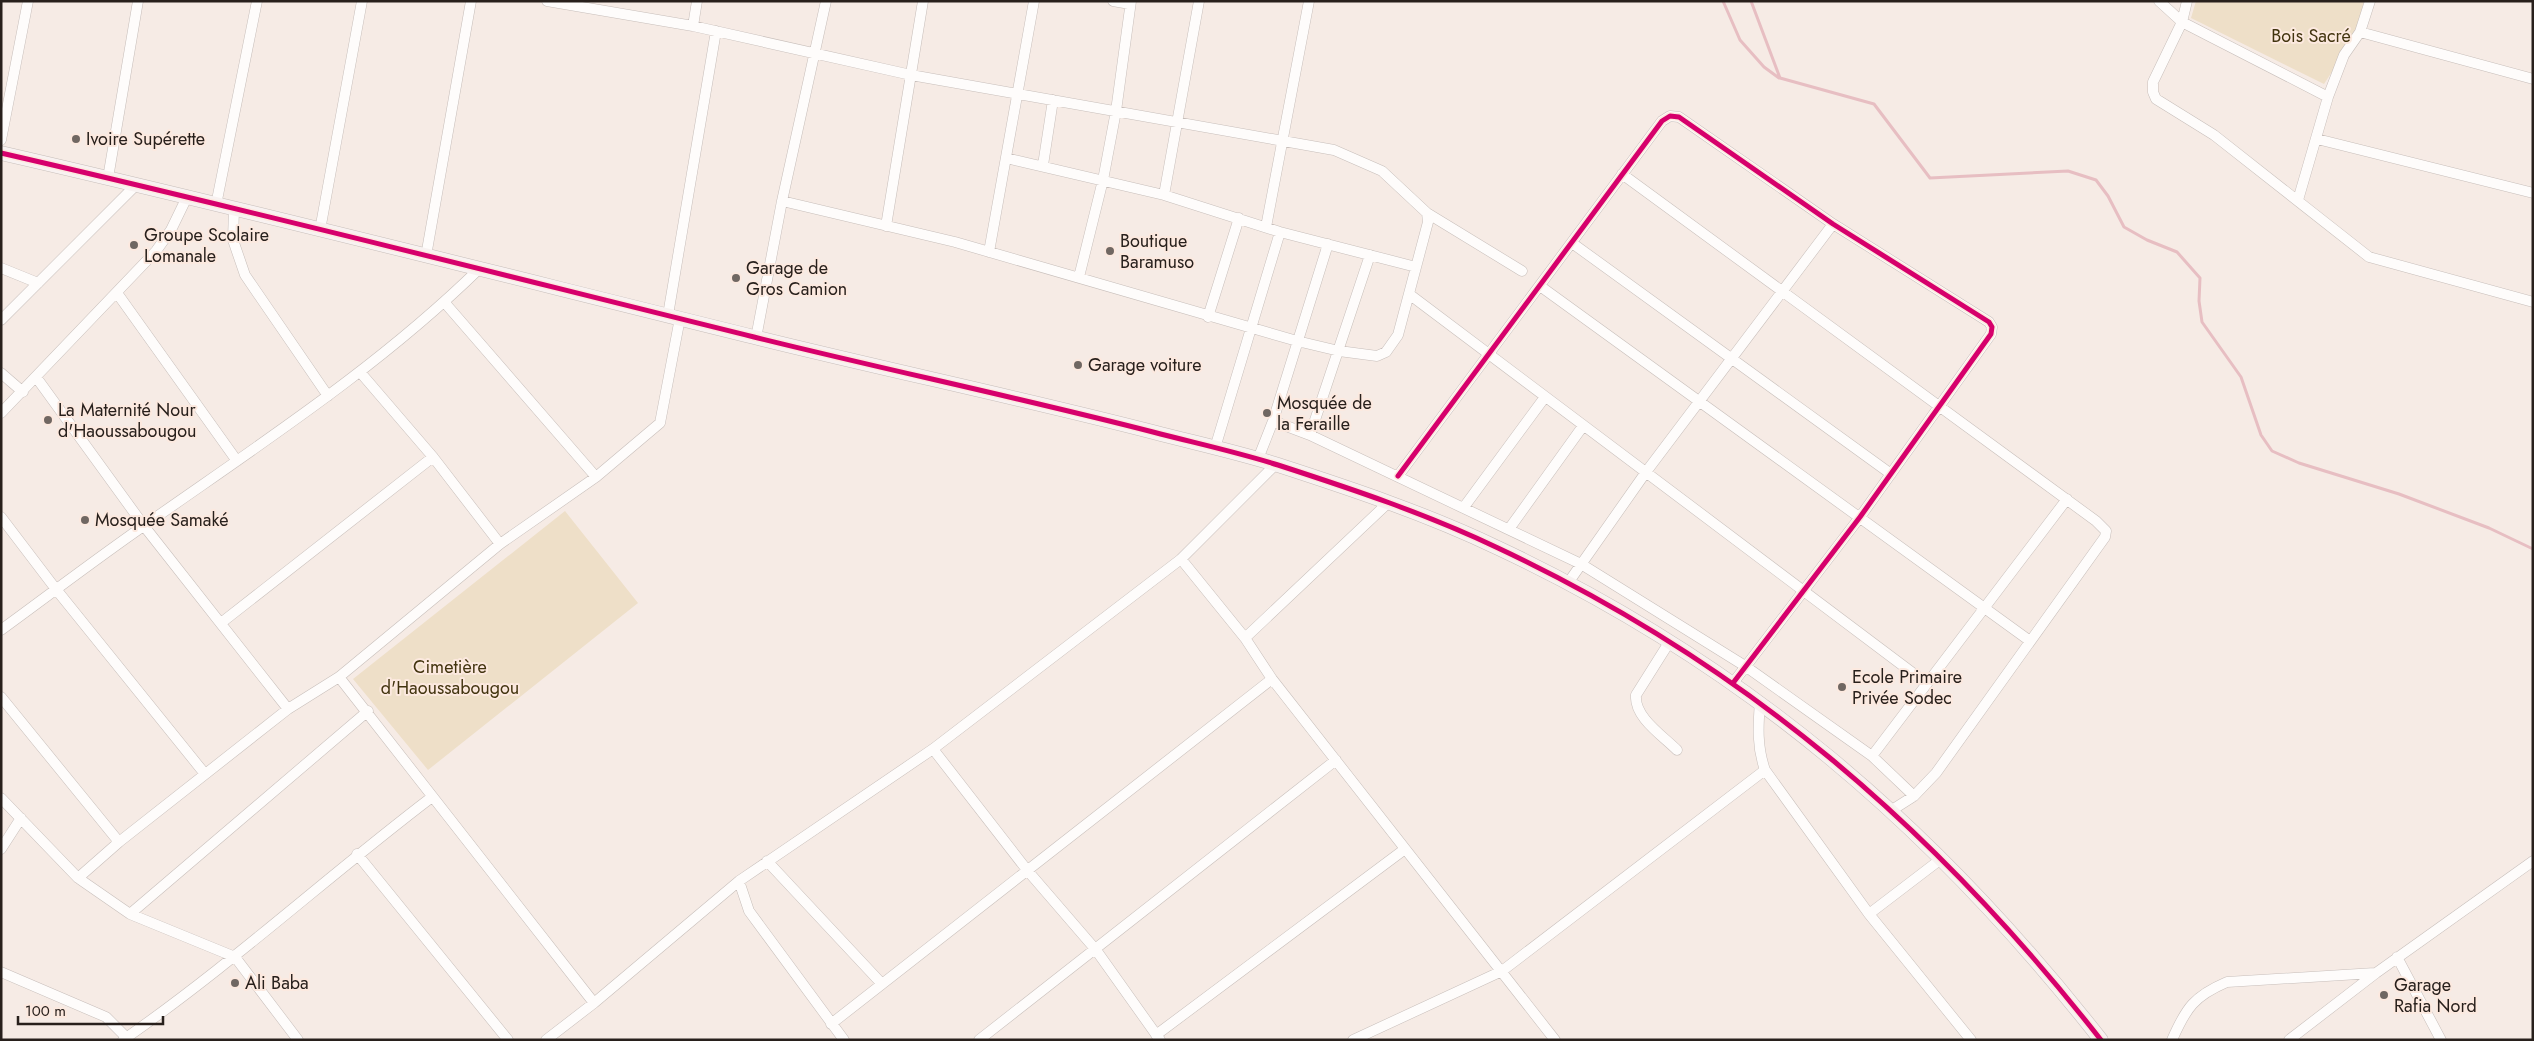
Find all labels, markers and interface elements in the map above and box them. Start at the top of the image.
park label: Bois Sacré [2271,23,2351,49]
place label: Ivoire Supérette [86,126,205,152]
marker: Ivoire Supérette [70,133,82,145]
place label: Groupe Scolaire Lomanale [144,222,269,269]
place label: Boutique Baramuso [1120,228,1194,275]
marker: Groupe Scolaire Lomanale [128,239,140,251]
marker: Boutique Baramuso [1104,245,1116,257]
place label: Garage de Gros Camion [746,255,847,302]
marker: Garage de Gros Camion [730,272,742,284]
place label: Garage voiture [1088,352,1201,378]
marker: Garage voiture [1072,359,1084,371]
place label: Mosquée de la Feraille [1277,390,1372,437]
place label: La Maternité Nour d'Haoussabougou [58,397,197,444]
marker: Mosquée de la Feraille [1261,407,1273,419]
marker: La Maternité Nour d'Haoussabougou [42,414,54,426]
place label: Mosquée Samaké [95,507,228,533]
marker: Mosquée Samaké [79,514,91,526]
park label: Cimetière d'Haoussabougou [381,654,519,701]
place label: Ecole Primaire Privée Sodec [1852,664,1962,711]
marker: Ecole Primaire Privée Sodec [1836,681,1848,693]
place label: Ali Baba [245,970,309,996]
place label: Garage Rafia Nord [2394,972,2477,1019]
marker: Ali Baba [229,977,241,989]
marker: Garage Rafia Nord [2378,989,2390,1001]
scale bar [18,994,162,1026]
text: 100 m [25,1000,66,1022]

